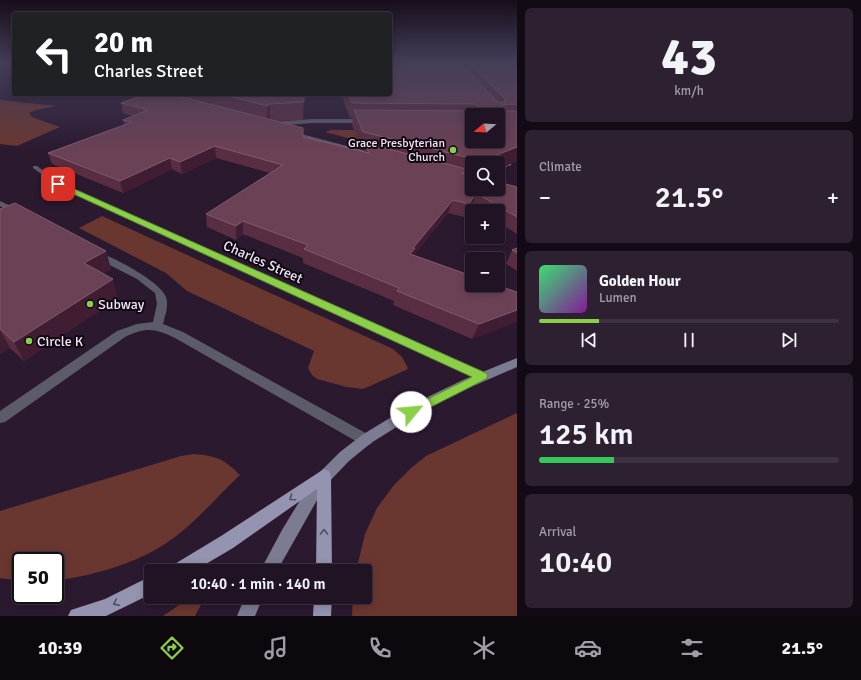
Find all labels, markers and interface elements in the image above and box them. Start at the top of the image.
text: 43 [661,25,717,89]
text: 20 m [94,26,153,60]
icon: left [28,28,80,80]
text: Charles Street [94,60,203,82]
text: km/h [674,83,704,99]
north arrow [465,108,505,148]
map controls [465,108,505,292]
place label: Grace Presbyterian Church [348,136,445,165]
marker: Grace Presbyterian Church [448,145,458,155]
button: search [465,156,505,196]
text: Climate [539,159,582,175]
pin [41,167,75,201]
icon: arrive [47,173,69,195]
text: 21.5° [655,179,723,216]
text: − [539,184,551,211]
text: + [827,184,839,211]
button: + [465,204,505,244]
street label: Charles Street [221,237,305,287]
button: − [465,252,505,292]
text: Golden Hour [599,272,681,290]
text: Lumen [599,290,637,306]
place label: Subway [98,296,145,313]
marker: Subway [85,299,95,309]
icon: previous [578,329,600,351]
icon: pause [678,329,700,351]
icon: next [778,329,800,351]
place label: Circle K [37,333,84,350]
marker: Circle K [24,336,34,346]
position arrow [390,391,432,433]
text: Range · 25% [539,396,609,412]
text: 125 km [539,416,634,453]
one-way arrow [289,493,296,501]
text: Arrival [539,524,576,540]
one-way arrow [320,529,328,535]
text: 10:40 [539,544,612,581]
speed limit sign: 50 [12,552,64,604]
text: 10:40 · 1 min · 140 m [191,575,325,593]
one-way arrow [113,598,120,606]
icon: directions [158,634,186,662]
icon: music [262,634,290,662]
icon: phone [366,634,394,662]
icon: climate [470,634,498,662]
icon: car [574,634,602,662]
icon: filters [678,634,706,662]
text: 10:39 [38,637,82,659]
text: 21.5° [781,637,823,659]

